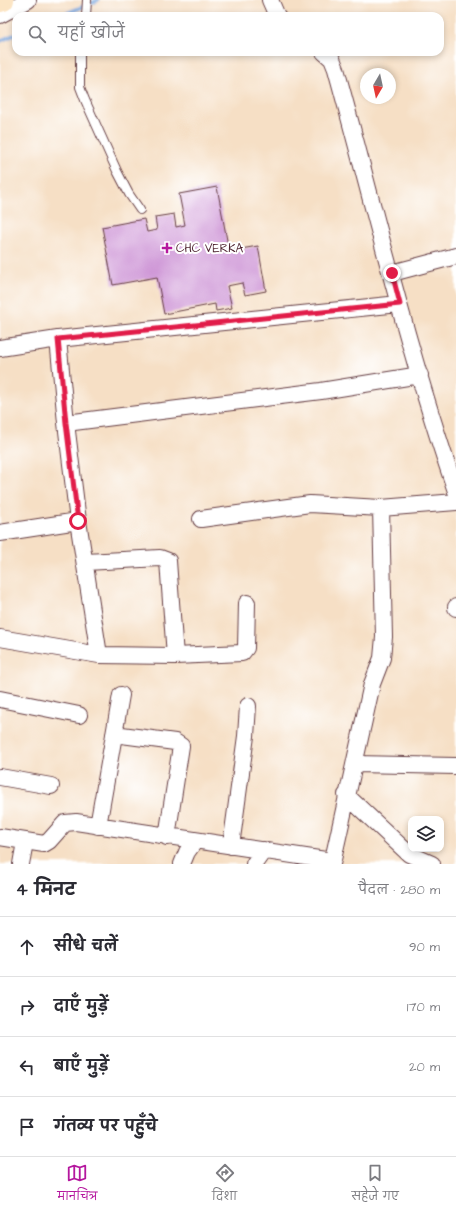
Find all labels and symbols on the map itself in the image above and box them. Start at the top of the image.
north arrow [360,68,396,104]
place label: CHC VERKA [176,240,244,257]
marker: CHC VERKA [161,242,173,254]
route end [383,264,401,282]
route start [69,512,87,530]

